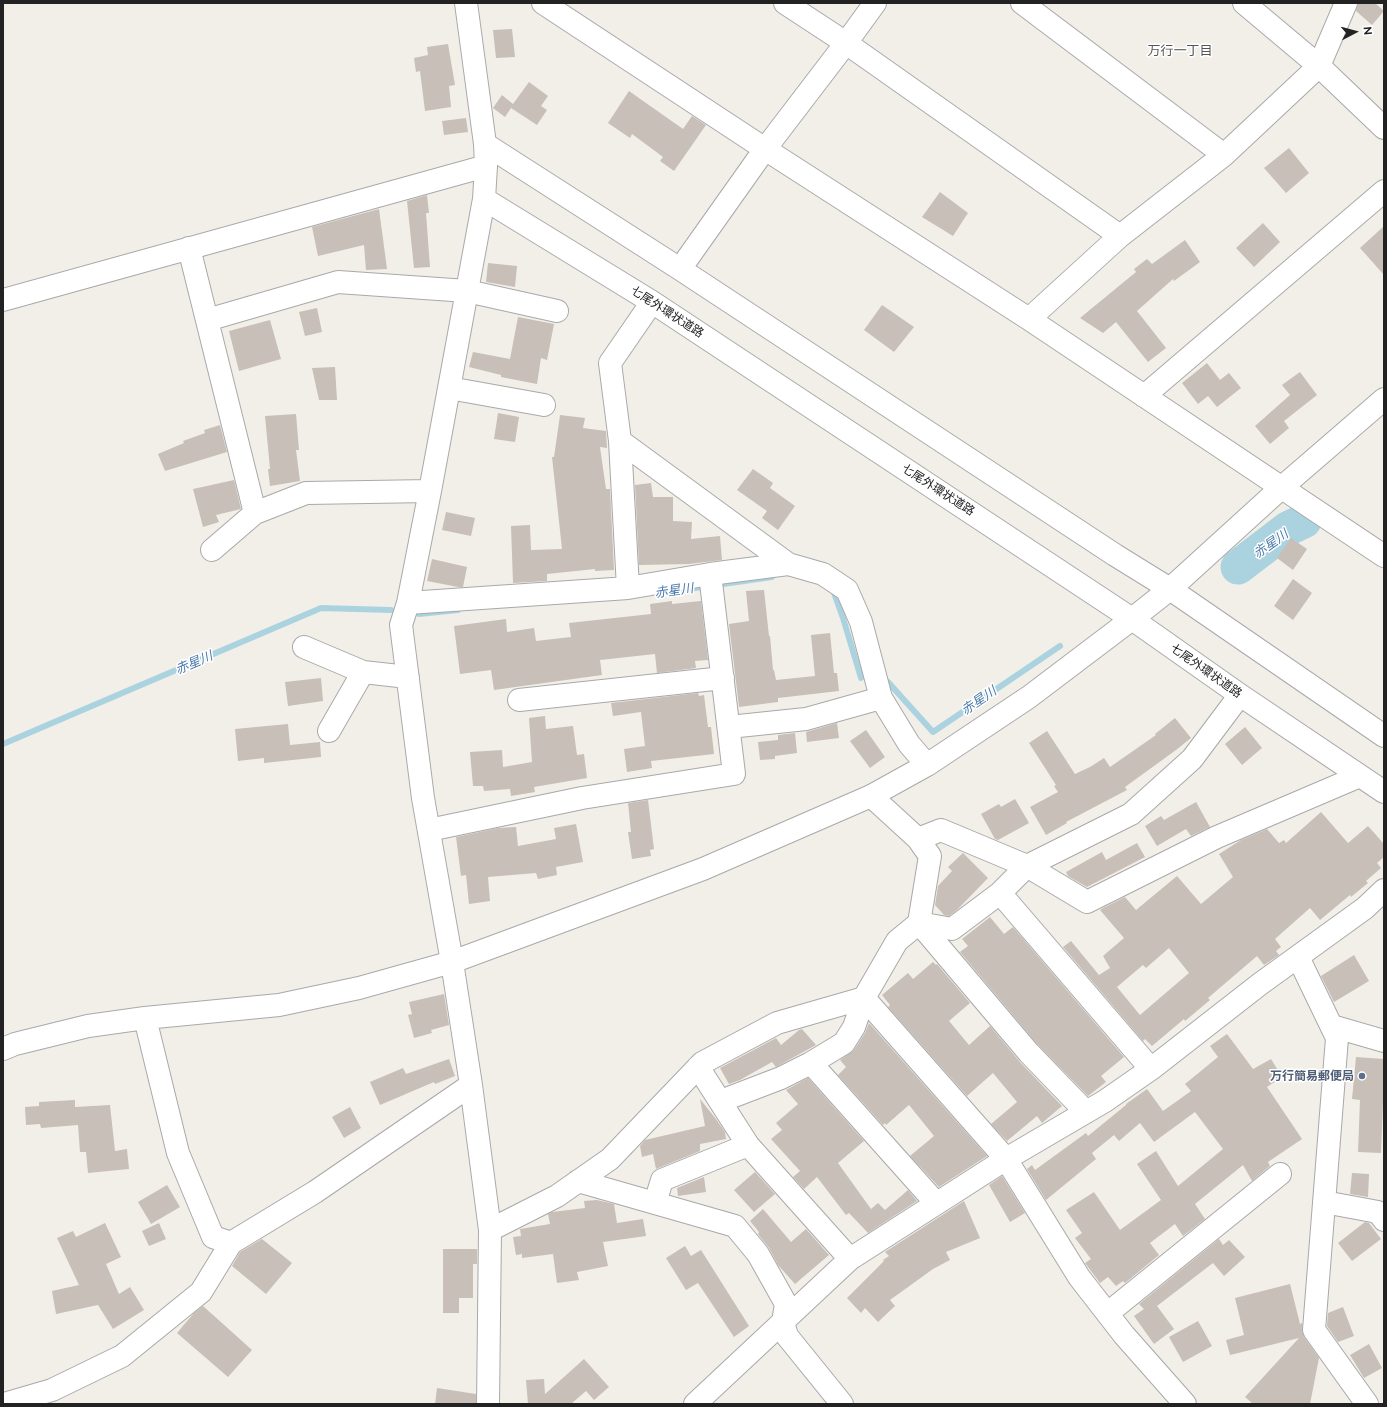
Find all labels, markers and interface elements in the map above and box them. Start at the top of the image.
north arrow [1335,12,1375,52]
text: N [1361,26,1374,36]
district label: 万行一丁目 [1148,43,1212,59]
street label: 七尾外環状道路 [628,283,706,341]
street label: 七尾外環状道路 [899,461,977,519]
water label: 赤星川 [1251,526,1291,562]
water label: 赤星川 [654,581,694,601]
street label: 七尾外環状道路 [1167,641,1245,701]
water label: 赤星川 [173,648,215,678]
water label: 赤星川 [958,684,1000,718]
place label: 万行簡易郵便局 [1270,1069,1354,1083]
marker: 万行簡易郵便局 [1357,1071,1367,1081]

